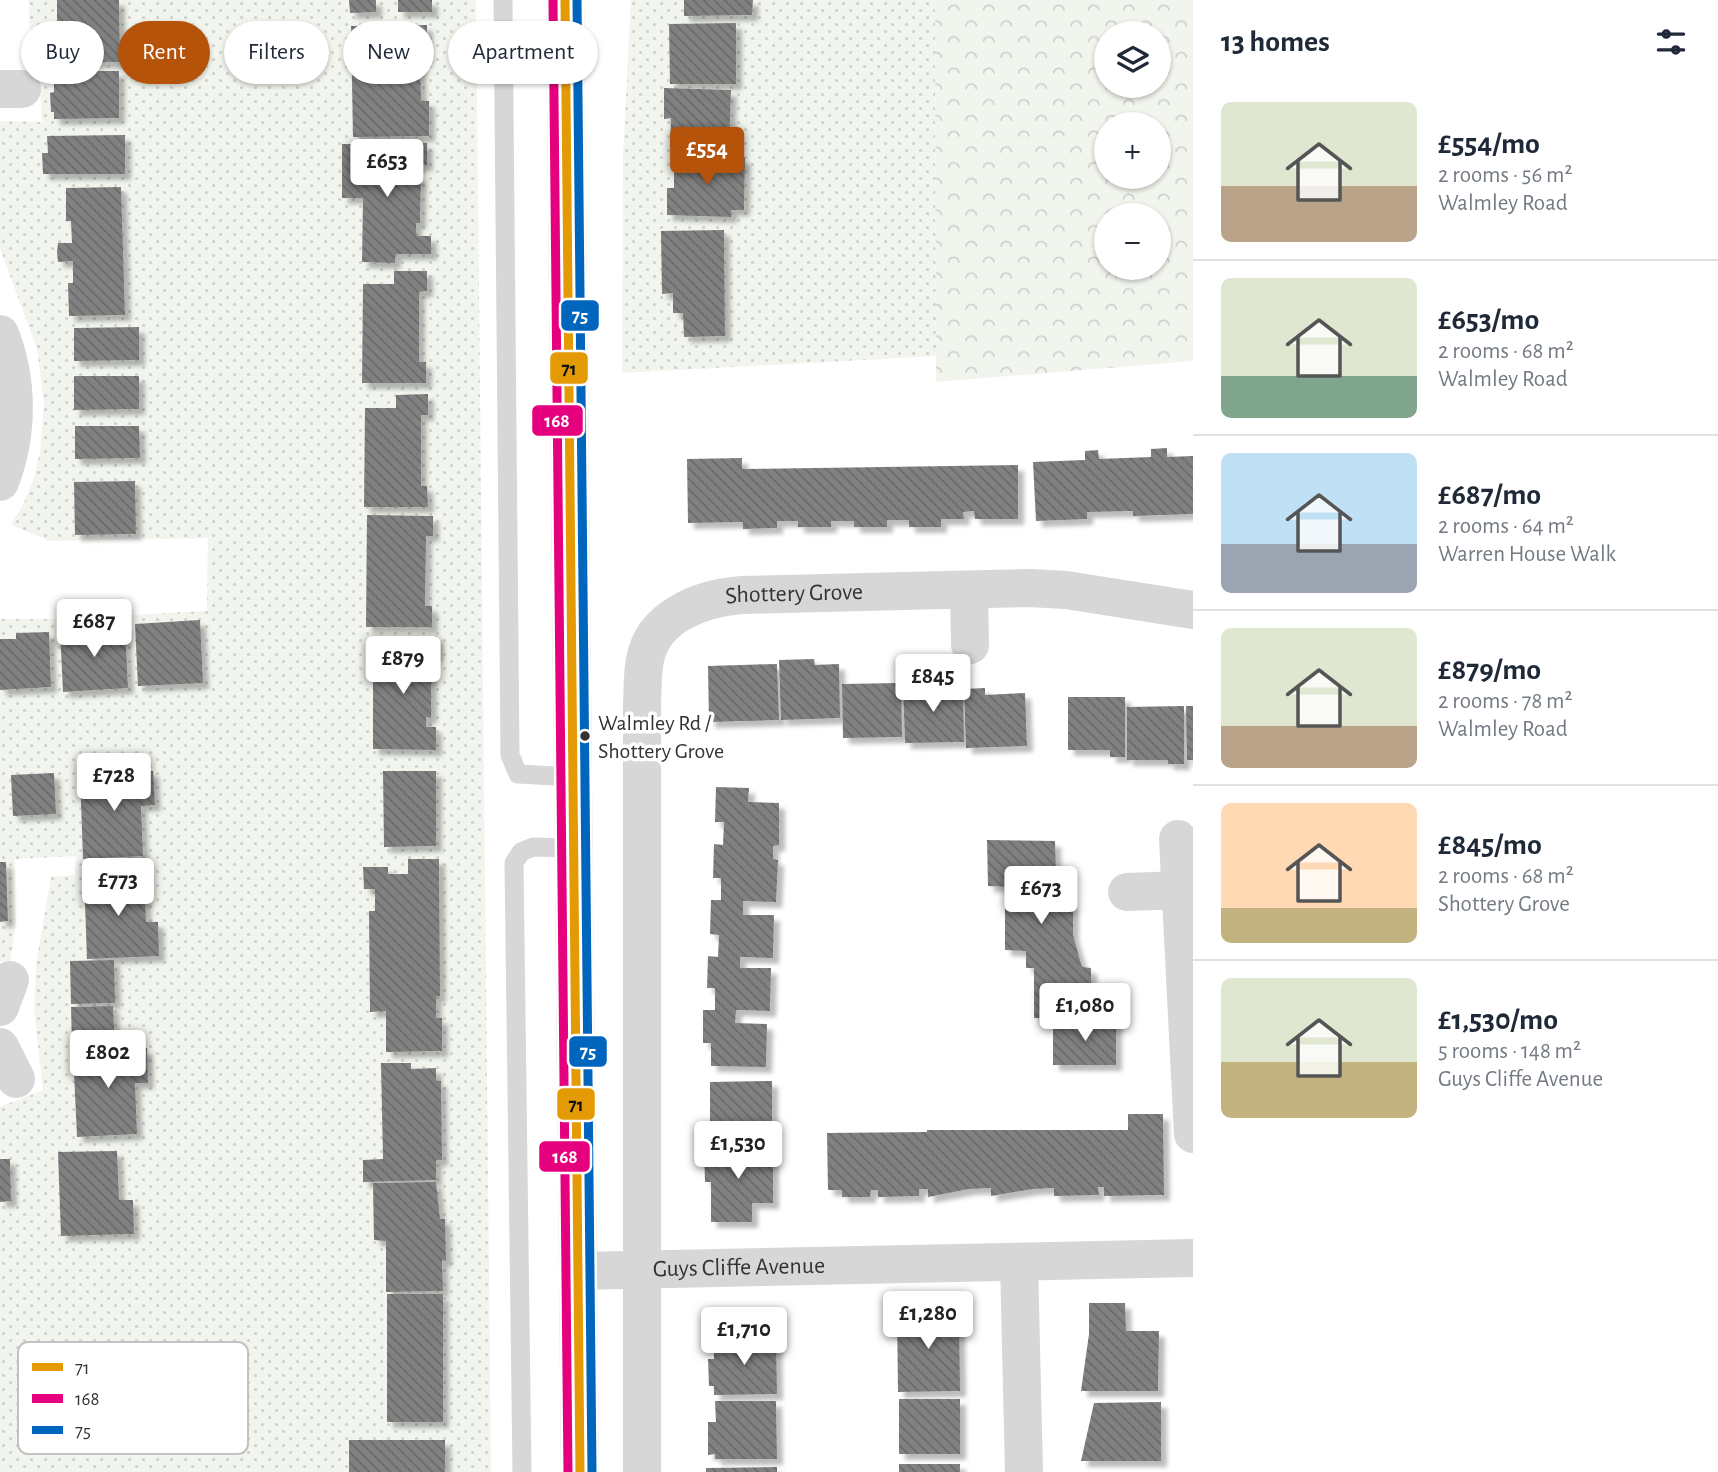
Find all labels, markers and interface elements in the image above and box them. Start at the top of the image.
chip: Buy [21,21,104,84]
chip: Rent [118,21,210,84]
chip: Filters [224,21,329,84]
chip: New [343,21,434,84]
chip: Apartment [448,21,598,84]
map controls [1094,21,1171,280]
button: layers [1094,21,1171,98]
icon: filters [1652,23,1690,61]
text: 13 homes [1221,27,1330,57]
button: + [1094,112,1171,189]
pin: £554 [666,128,748,187]
text: £554/mo [1438,129,1540,159]
icon: home [1277,130,1361,214]
text: £554 [686,138,728,161]
pin: £653 [346,140,428,199]
text: £653 [366,150,408,173]
text: 2 rooms · 56 m² [1438,164,1572,187]
text: Walmley Road [1438,192,1568,215]
button: − [1094,203,1171,280]
line badge: 75 [560,299,600,332]
text: £653/mo [1438,305,1539,335]
icon: home [1277,306,1361,390]
text: 75 [572,307,588,326]
text: 2 rooms · 68 m² [1438,340,1574,363]
line badge: 71 [549,351,589,385]
text: 71 [561,360,577,379]
text: Walmley Road [1438,368,1568,391]
line badge: 168 [531,404,584,437]
text: 168 [544,412,570,431]
text: £687/mo [1438,480,1541,510]
icon: home [1277,481,1361,565]
text: 2 rooms · 64 m² [1438,515,1574,538]
text: Warren House Walk [1438,543,1616,566]
street label: Shottery Grove [724,580,863,609]
pin: £687 [53,600,135,659]
text: £687 [73,610,115,633]
pin: £879 [362,636,444,696]
text: £879 [382,647,424,670]
pin: £845 [892,654,974,714]
text: £879/mo [1438,655,1541,685]
icon: home [1277,656,1361,740]
text: £845 [911,665,955,688]
text: 2 rooms · 78 m² [1438,690,1573,713]
place label: Walmley Rd / Shottery Grove [598,712,724,762]
text: Walmley Road [1438,718,1568,741]
marker: Walmley Rd / Shottery Grove [578,729,592,743]
pin: £728 [73,754,155,813]
text: £728 [93,764,135,787]
text: £845/mo [1438,830,1542,860]
icon: home [1277,831,1361,915]
pin: £773 [77,858,159,918]
text: 2 rooms · 68 m² [1438,865,1574,888]
pin: £673 [1000,866,1082,926]
text: £773 [98,869,138,892]
text: £673 [1020,877,1062,900]
text: Shottery Grove [1438,893,1570,916]
pin: £1,080 [1028,984,1142,1043]
text: £1,080 [1055,994,1115,1017]
text: £1,530/mo [1438,1005,1558,1035]
icon: home [1277,1006,1361,1090]
pin: £802 [67,1030,149,1090]
line badge: 75 [568,1035,608,1068]
text: 5 rooms · 148 m² [1438,1040,1581,1063]
text: £802 [86,1041,130,1064]
text: 75 [580,1043,596,1062]
text: Guys Cliffe Avenue [1438,1068,1603,1091]
line badge: 71 [556,1087,596,1121]
text: 71 [568,1096,584,1115]
pin: £1,530 [681,1122,795,1181]
text: £1,530 [710,1132,766,1155]
line badge: 168 [538,1140,591,1173]
text: 168 [552,1148,578,1167]
street label: Guys Cliffe Avenue [653,1254,825,1281]
pin: £1,280 [871,1292,985,1351]
text: £1,280 [899,1302,957,1325]
pin: £1,710 [687,1308,801,1367]
text: £1,710 [717,1318,771,1341]
legend [18,1342,248,1454]
text: 71 [75,1359,89,1378]
text: 168 [75,1390,99,1409]
text: 75 [75,1422,91,1441]

